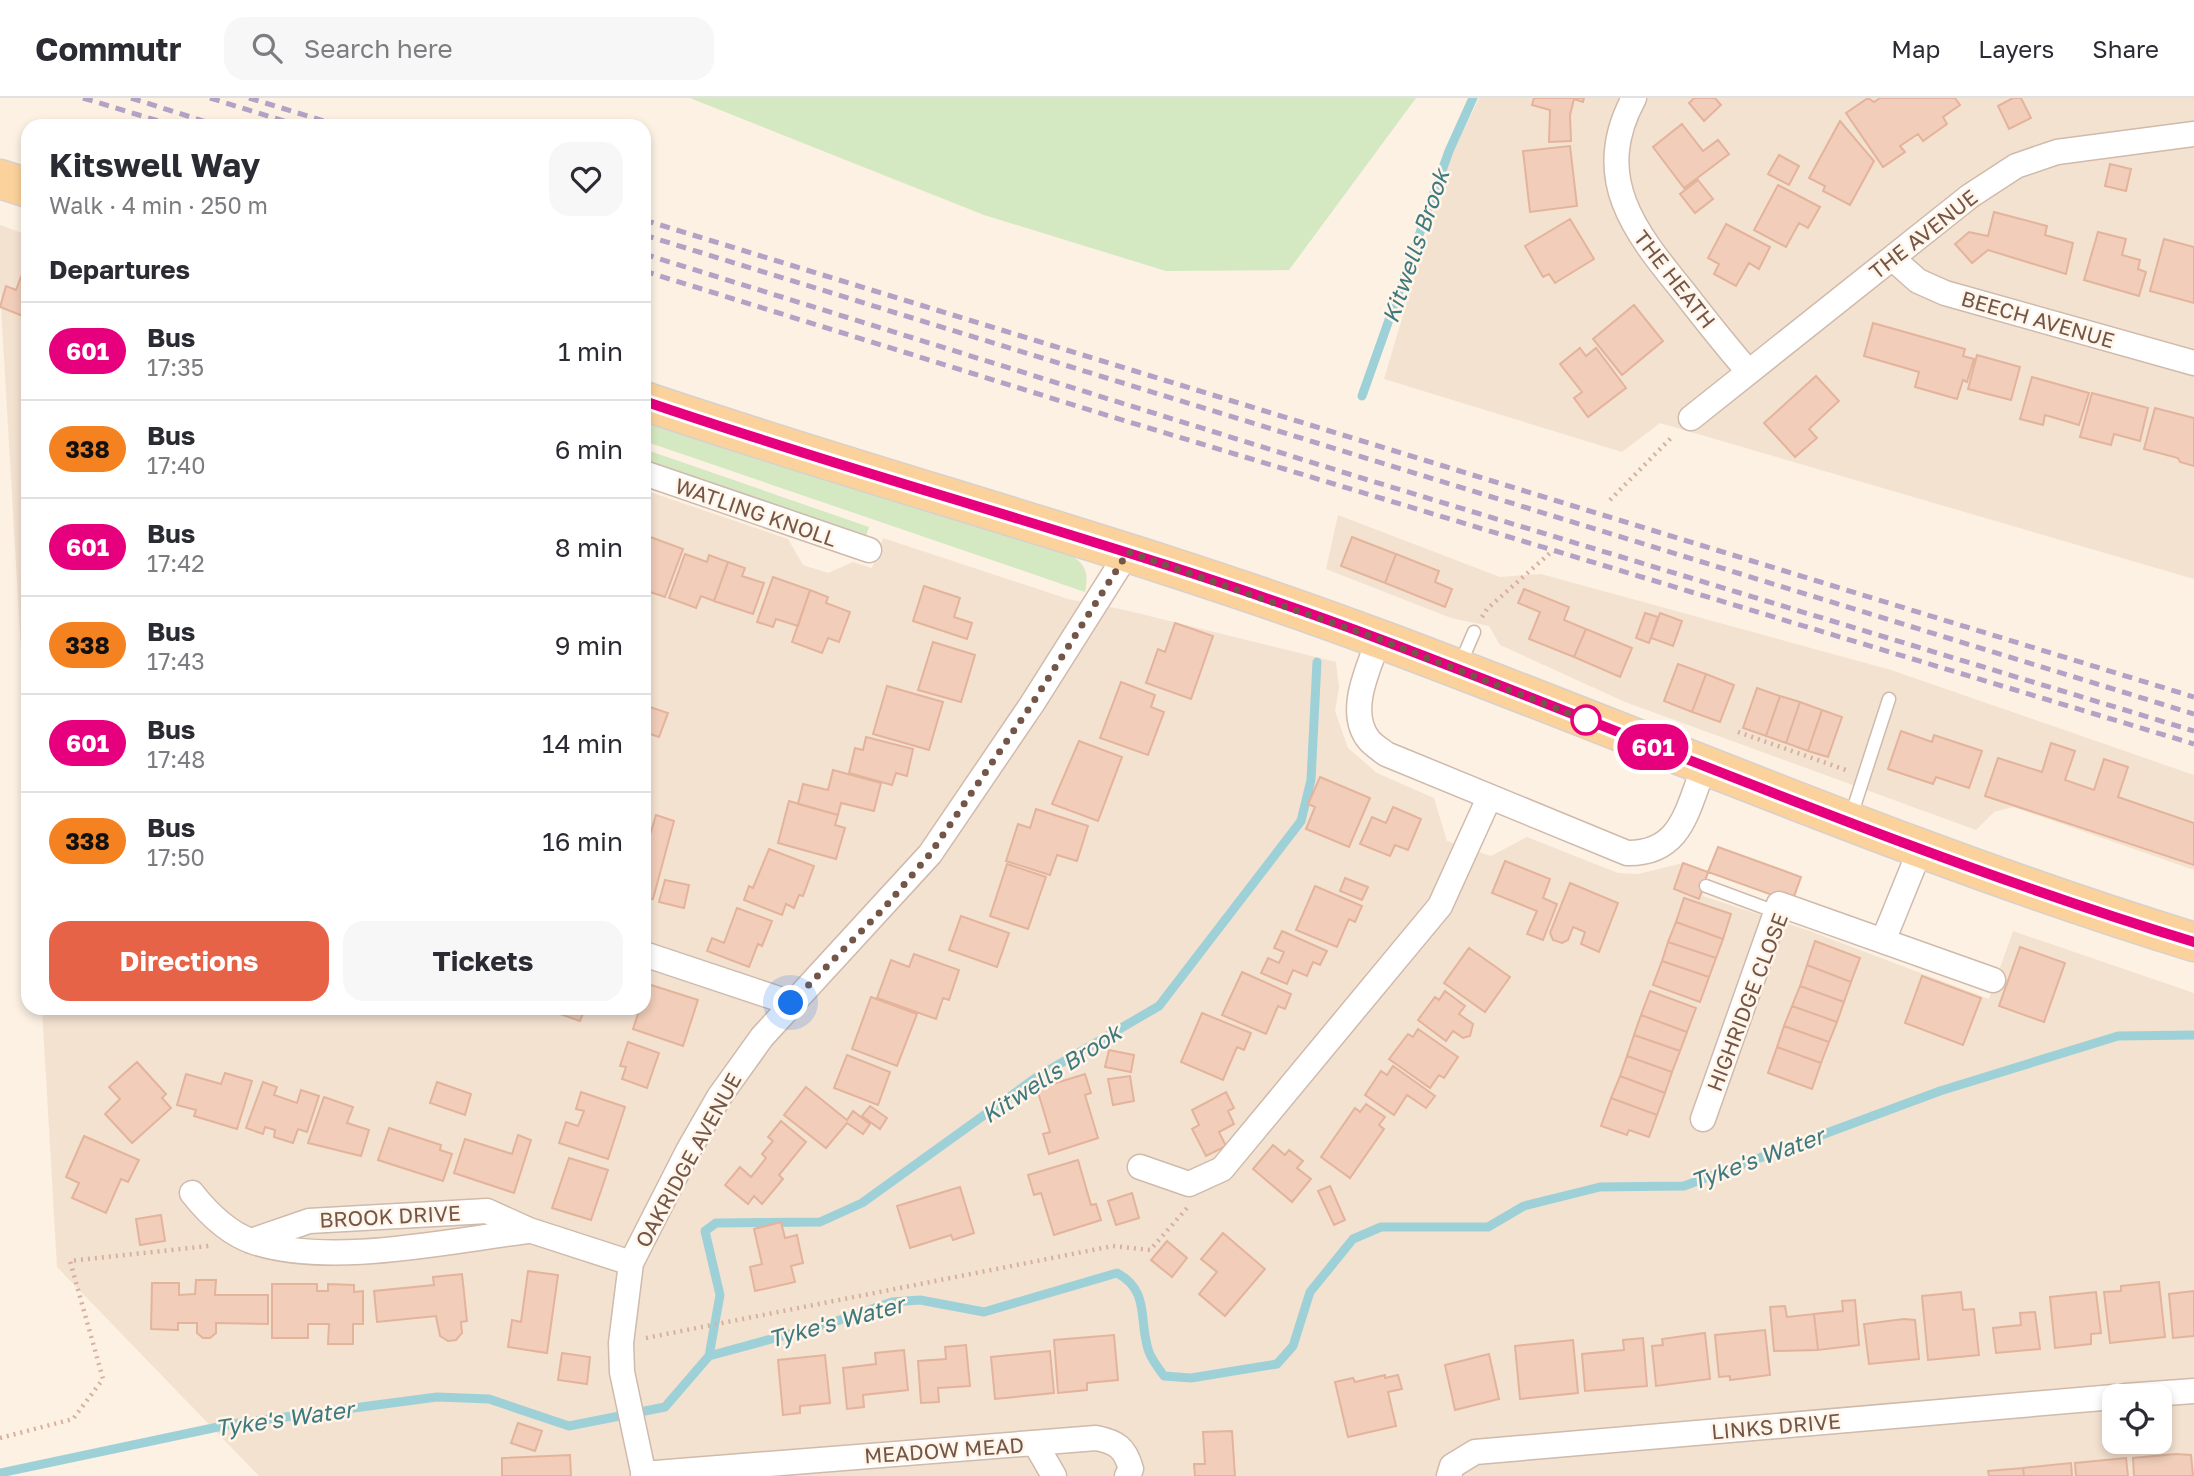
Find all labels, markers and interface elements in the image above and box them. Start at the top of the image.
search box [224,17,714,80]
text: Commutr [35,29,182,68]
icon: search [248,29,286,67]
text: Search here [304,33,453,64]
text: Map [1891,34,1940,63]
text: Layers [1978,34,2054,63]
text: Share [2092,34,2159,63]
button: heart [549,142,623,216]
text: Kitswell Way [49,145,260,184]
water label: Kitwells Brook [1376,164,1455,326]
street label: THE AVENUE [1864,184,1982,284]
text: Walk · 4 min · 250 m [49,191,268,219]
street label: THE HEATH [1629,225,1721,333]
text: Departures [49,254,190,285]
street label: BEECH AVENUE [1958,285,2118,353]
text: Bus [147,322,195,353]
text: 601 [66,336,109,365]
text: 1 min [558,336,623,367]
text: 17:35 [147,353,204,381]
text: Bus [147,420,195,451]
text: 338 [65,434,110,463]
text: 6 min [555,434,623,465]
text: 17:40 [147,451,206,479]
street label: WATLING KNOLL [672,472,840,552]
text: Bus [147,518,195,549]
text: 601 [66,532,109,561]
text: 8 min [555,532,623,563]
text: 17:42 [147,549,205,577]
text: Bus [147,616,195,647]
text: 338 [65,630,110,659]
text: 9 min [555,630,623,661]
text: 17:43 [147,647,205,675]
unlabelled marker [1571,705,1601,735]
text: Bus [147,714,195,745]
line badge: 601 [1613,724,1693,770]
text: 601 [66,728,109,757]
text: 14 min [542,728,623,759]
text: 601 [1631,732,1675,761]
text: 17:48 [147,745,205,773]
text: Bus [147,812,195,843]
text: 338 [65,826,110,855]
text: 16 min [542,826,623,857]
text: 17:50 [147,843,205,871]
street label: HIGHRIDGE CLOSE [1701,909,1793,1095]
button: Directions [49,921,329,1001]
button: Tickets [343,921,623,1001]
your location [773,985,808,1020]
water label: Kitwells Brook [976,1016,1128,1128]
street label: OAKRIDGE AVENUE [629,1068,747,1252]
water label: Tyke's Water [1687,1120,1830,1195]
street label: BROOK DRIVE [319,1199,461,1233]
water label: Tyke's Water [765,1289,910,1353]
map controls [2102,1384,2172,1454]
button: locate [2102,1384,2172,1454]
water label: Tyke's Water [213,1394,358,1442]
street label: LINKS DRIVE [1710,1407,1842,1445]
street label: MEADOW MEAD [863,1431,1025,1469]

